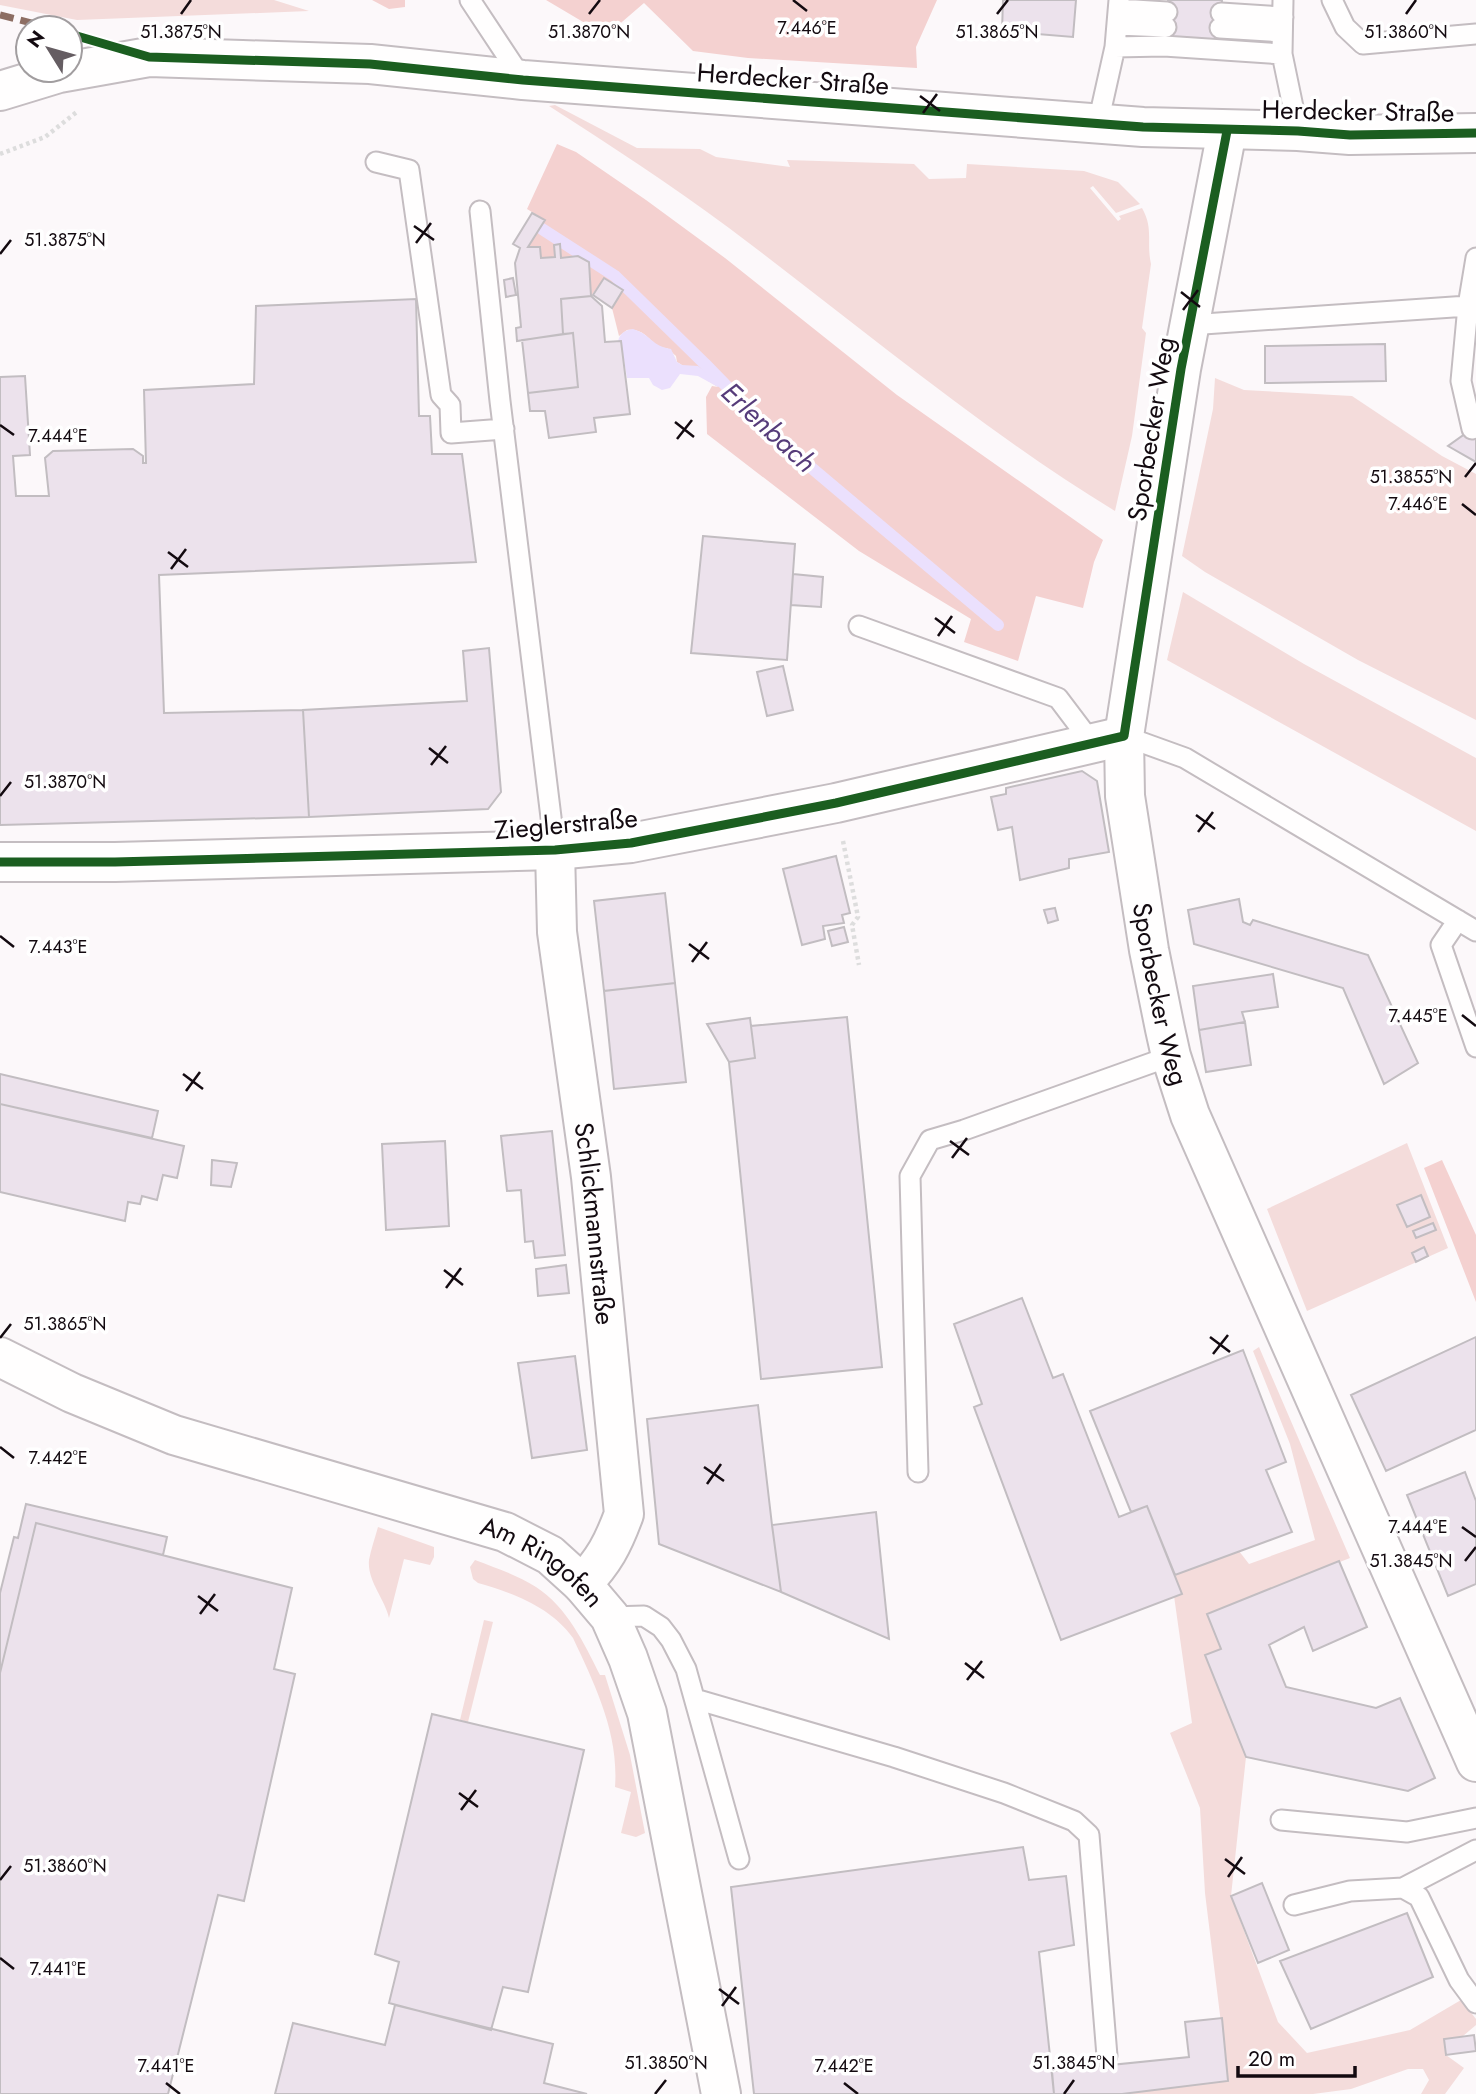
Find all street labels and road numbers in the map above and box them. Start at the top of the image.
street label: Herdecker Straße [696,53,890,105]
street label: Herdecker Straße [1261,90,1455,132]
street label: Sporbecker Weg [1118,334,1184,524]
street label: Zieglerstraße [493,799,639,849]
street label: Sporbecker Weg [1123,900,1198,1090]
street label: Schlickmannstraße [565,1120,624,1326]
street label: Am Ringofen [476,1507,613,1616]

